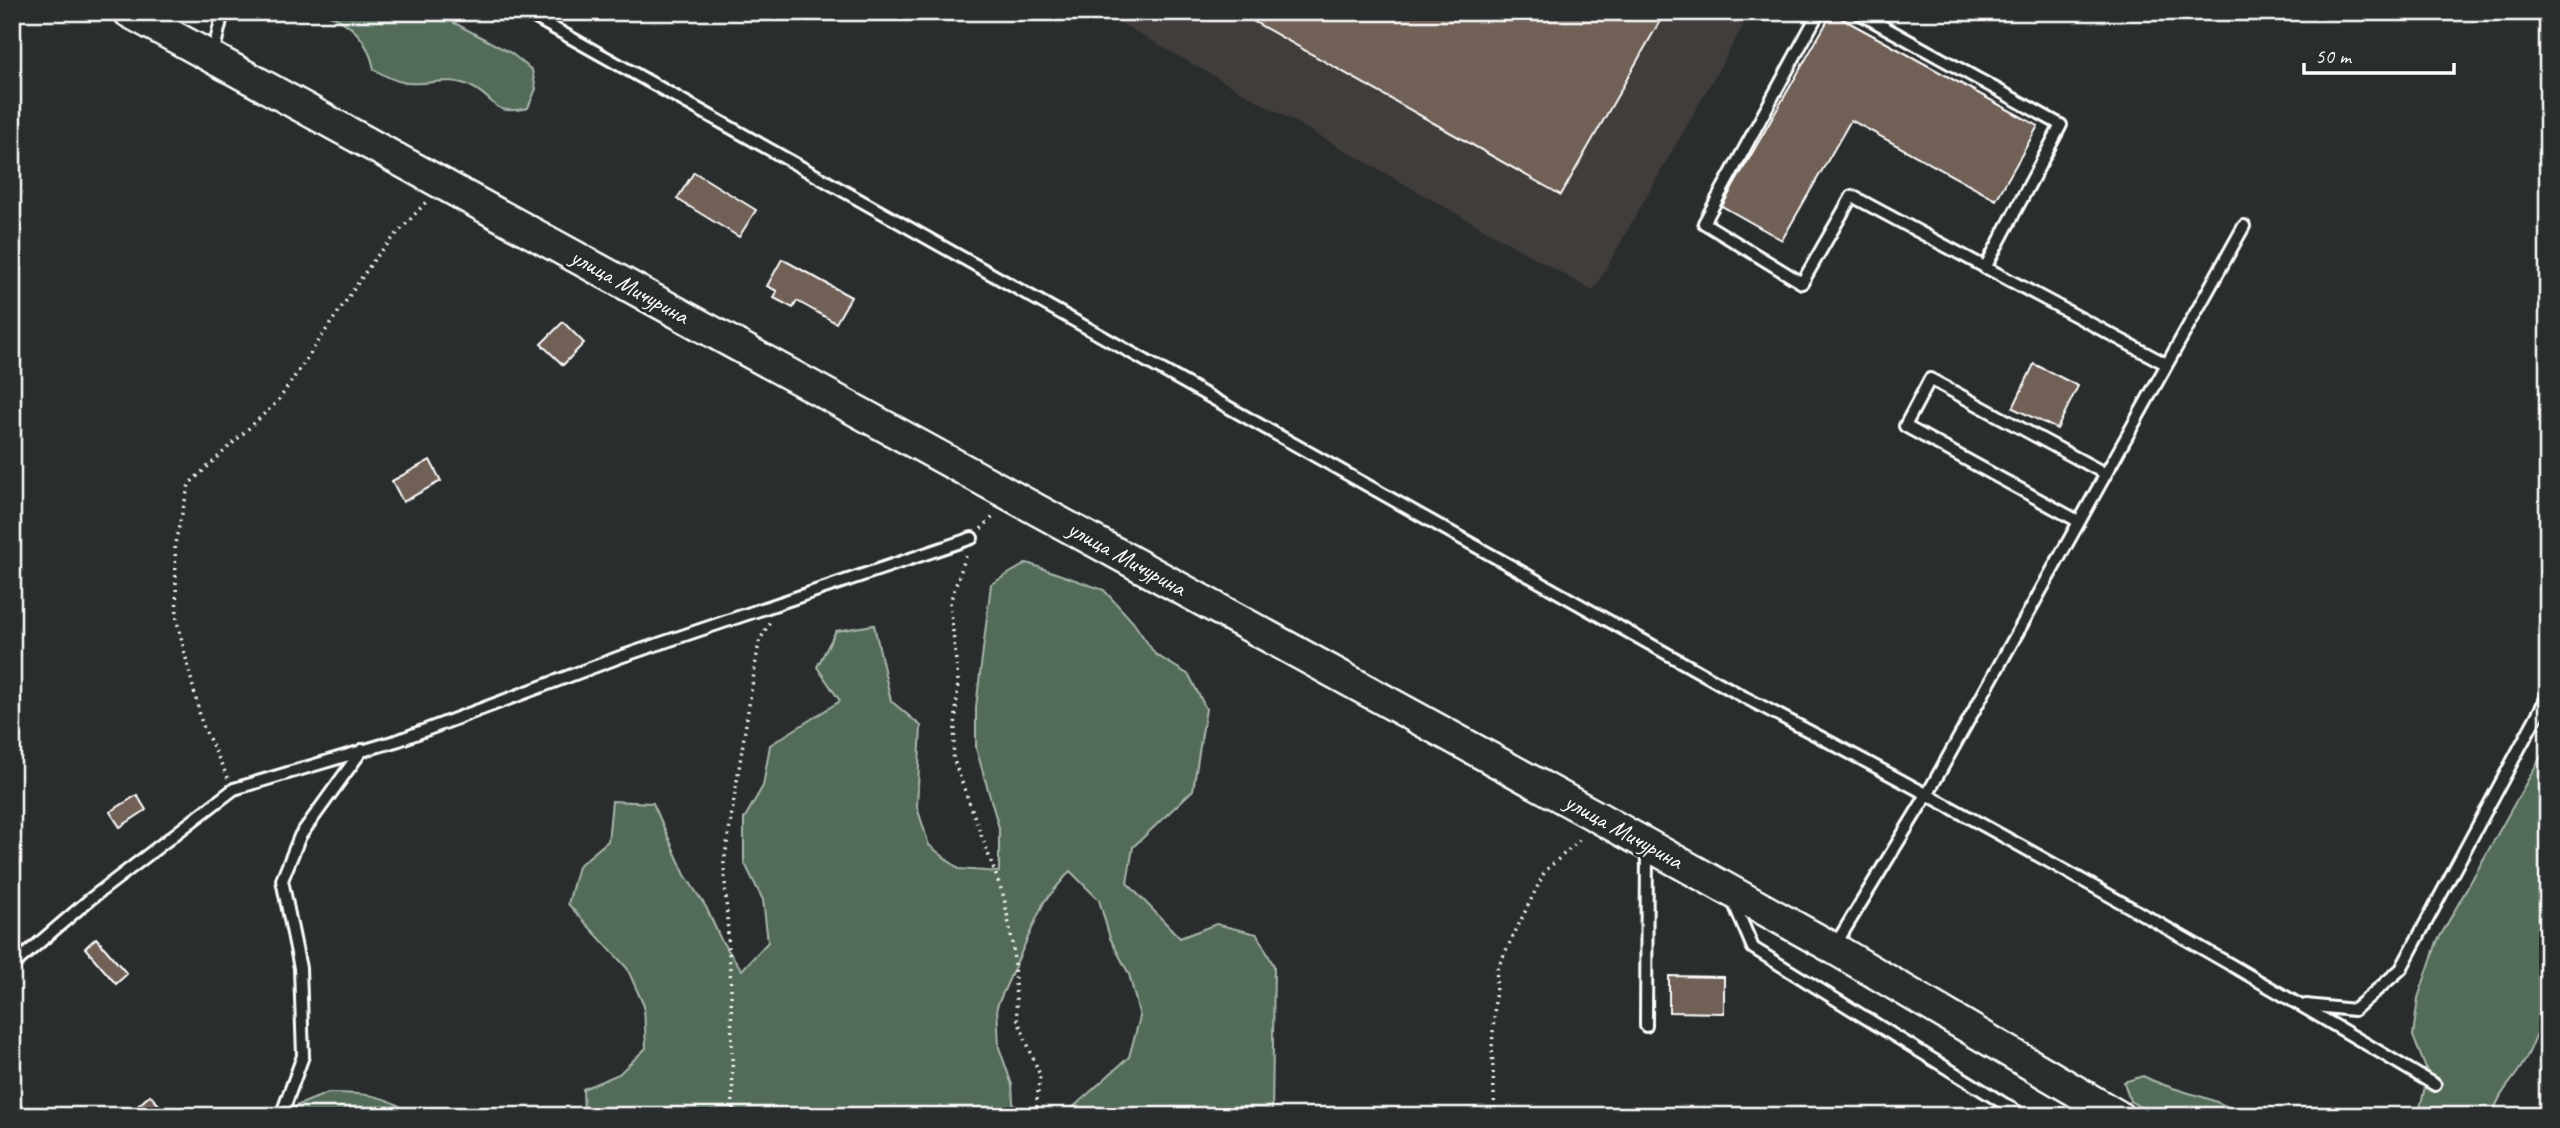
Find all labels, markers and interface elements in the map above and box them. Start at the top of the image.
scale bar [2304,32,2455,76]
text: 50 m [2315,43,2353,69]
street label: улица Мичурина [564,240,696,331]
street label: улица Мичурина [1061,512,1193,603]
street label: улица Мичурина [1558,785,1690,876]

